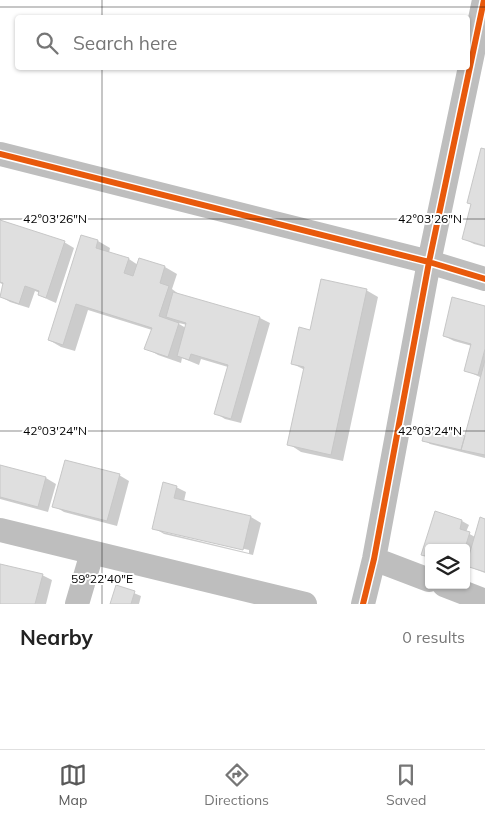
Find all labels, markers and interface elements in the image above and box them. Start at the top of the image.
search box [15,15,470,70]
icon: search [33,29,61,57]
text: Search here [73,31,177,55]
text: 42°03'26"N [23,211,87,226]
text: 42°03'26"N [398,211,462,226]
text: 42°03'24"N [23,423,87,438]
text: 42°03'24"N [398,423,462,438]
map controls [425,544,470,589]
button: layers [425,544,470,589]
text: 59°22'40"E [71,571,133,586]
text: Nearby [20,624,93,650]
text: 0 results [402,627,465,647]
tab: Map [59,761,87,809]
tab: Directions [204,761,269,809]
tab: Saved [386,761,426,809]

